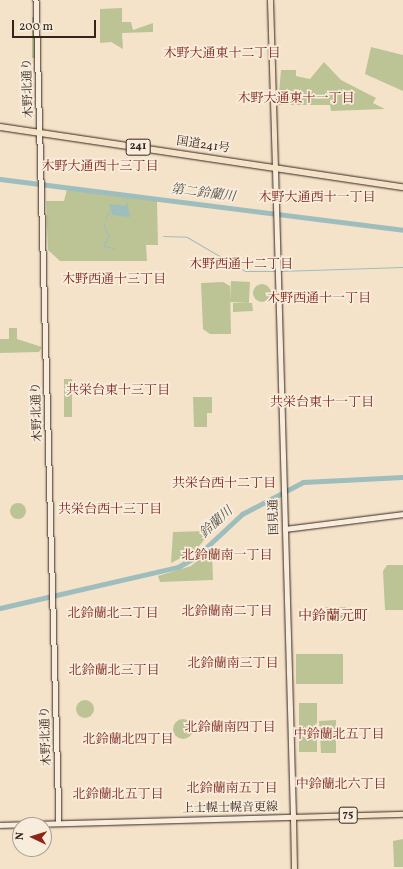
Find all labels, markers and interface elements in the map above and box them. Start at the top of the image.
scale bar [14,12,98,38]
text: 200 m [19,19,53,35]
district label: 木野大通東十二丁目 [164,46,280,62]
street label: 木野北通り [21,58,37,118]
district label: 木野大通東十一丁目 [238,91,354,107]
street label: 国道241号 [175,135,231,157]
road number: 241 [125,138,151,156]
district label: 木野大通西十三丁目 [42,159,158,175]
water label: 第二鈴蘭川 [170,182,236,206]
district label: 木野大通西十一丁目 [259,190,375,206]
district label: 木野西通十二丁目 [189,257,293,273]
district label: 木野西通十三丁目 [62,272,166,288]
district label: 木野西通十一丁目 [267,291,371,307]
street label: 木野北通り [30,382,46,442]
district label: 共栄台東十三丁目 [66,383,170,399]
district label: 共栄台東十一丁目 [270,395,374,411]
district label: 共栄台西十二丁目 [172,476,276,492]
street label: 国見通 [267,499,283,535]
district label: 共栄台西十三丁目 [58,502,162,518]
water label: 鈴蘭川 [197,504,237,542]
district label: 北鈴蘭南一丁目 [182,548,272,564]
district label: 北鈴蘭南二丁目 [182,604,272,620]
district label: 北鈴蘭北二丁目 [68,606,158,622]
district label: 中鈴蘭元町 [298,609,368,625]
district label: 北鈴蘭南三丁目 [188,656,278,672]
district label: 北鈴蘭北三丁目 [69,663,159,679]
street label: 木野北通り [39,706,55,766]
district label: 北鈴蘭南四丁目 [185,720,275,736]
district label: 中鈴蘭北五丁目 [294,727,384,743]
district label: 北鈴蘭北四丁目 [83,732,173,748]
district label: 中鈴蘭北六丁目 [296,777,386,793]
district label: 北鈴蘭南五丁目 [187,781,277,797]
district label: 北鈴蘭北五丁目 [73,787,163,803]
street label: 上士幌士幌音更線 [182,801,278,817]
road number: 75 [338,806,358,824]
north arrow [12,817,52,857]
text: N [13,832,28,841]

